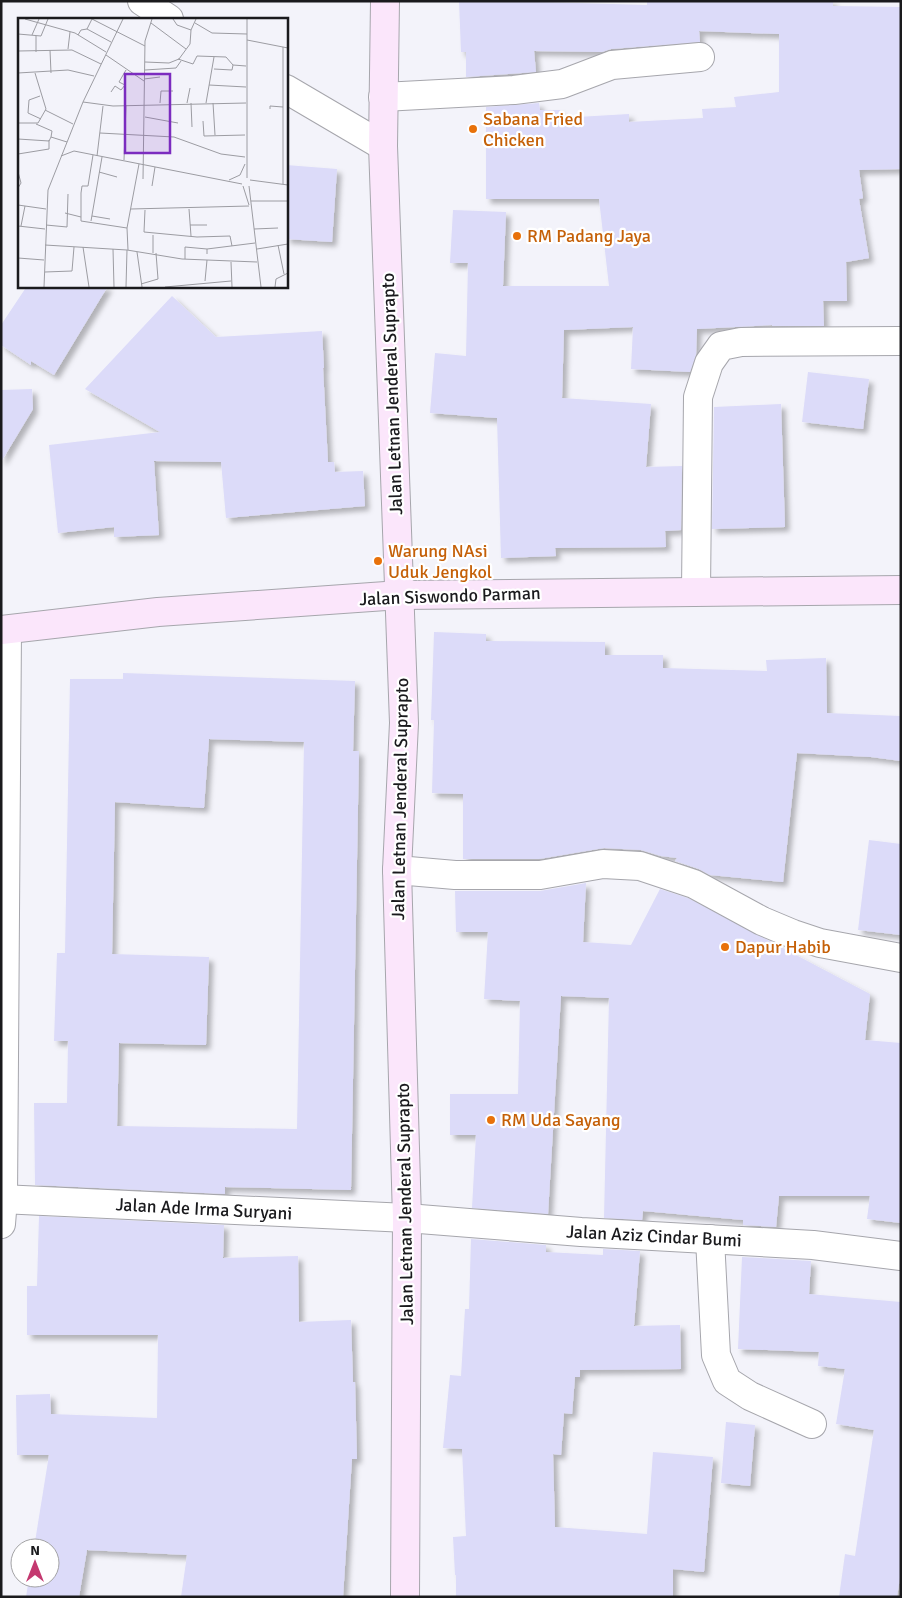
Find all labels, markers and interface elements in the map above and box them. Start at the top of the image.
inset map [18,18,288,288]
place label: Sabana Fried Chicken [483,108,583,151]
marker: Sabana Fried Chicken [467,123,479,135]
place label: RM Padang Jaya [527,225,651,247]
marker: RM Padang Jaya [511,230,523,242]
street label: Jalan Letnan Jenderal Suprapto [377,273,407,515]
place label: Warung NAsi Uduk Jengkol [388,540,492,583]
marker: Warung NAsi Uduk Jengkol [372,555,384,567]
street label: Jalan Siswondo Parman [359,582,541,610]
street label: Jalan Letnan Jenderal Suprapto [387,678,413,920]
place label: Dapur Habib [735,936,831,958]
marker: Dapur Habib [719,941,731,953]
street label: Jalan Letnan Jenderal Suprapto [392,1083,418,1325]
place label: RM Uda Sayang [501,1109,621,1131]
marker: RM Uda Sayang [485,1114,497,1126]
street label: Jalan Ade Irma Suryani [115,1193,293,1225]
street label: Jalan Aziz Cindar Bumi [566,1220,742,1252]
north arrow [10,1538,60,1588]
text: N [30,1542,40,1559]

